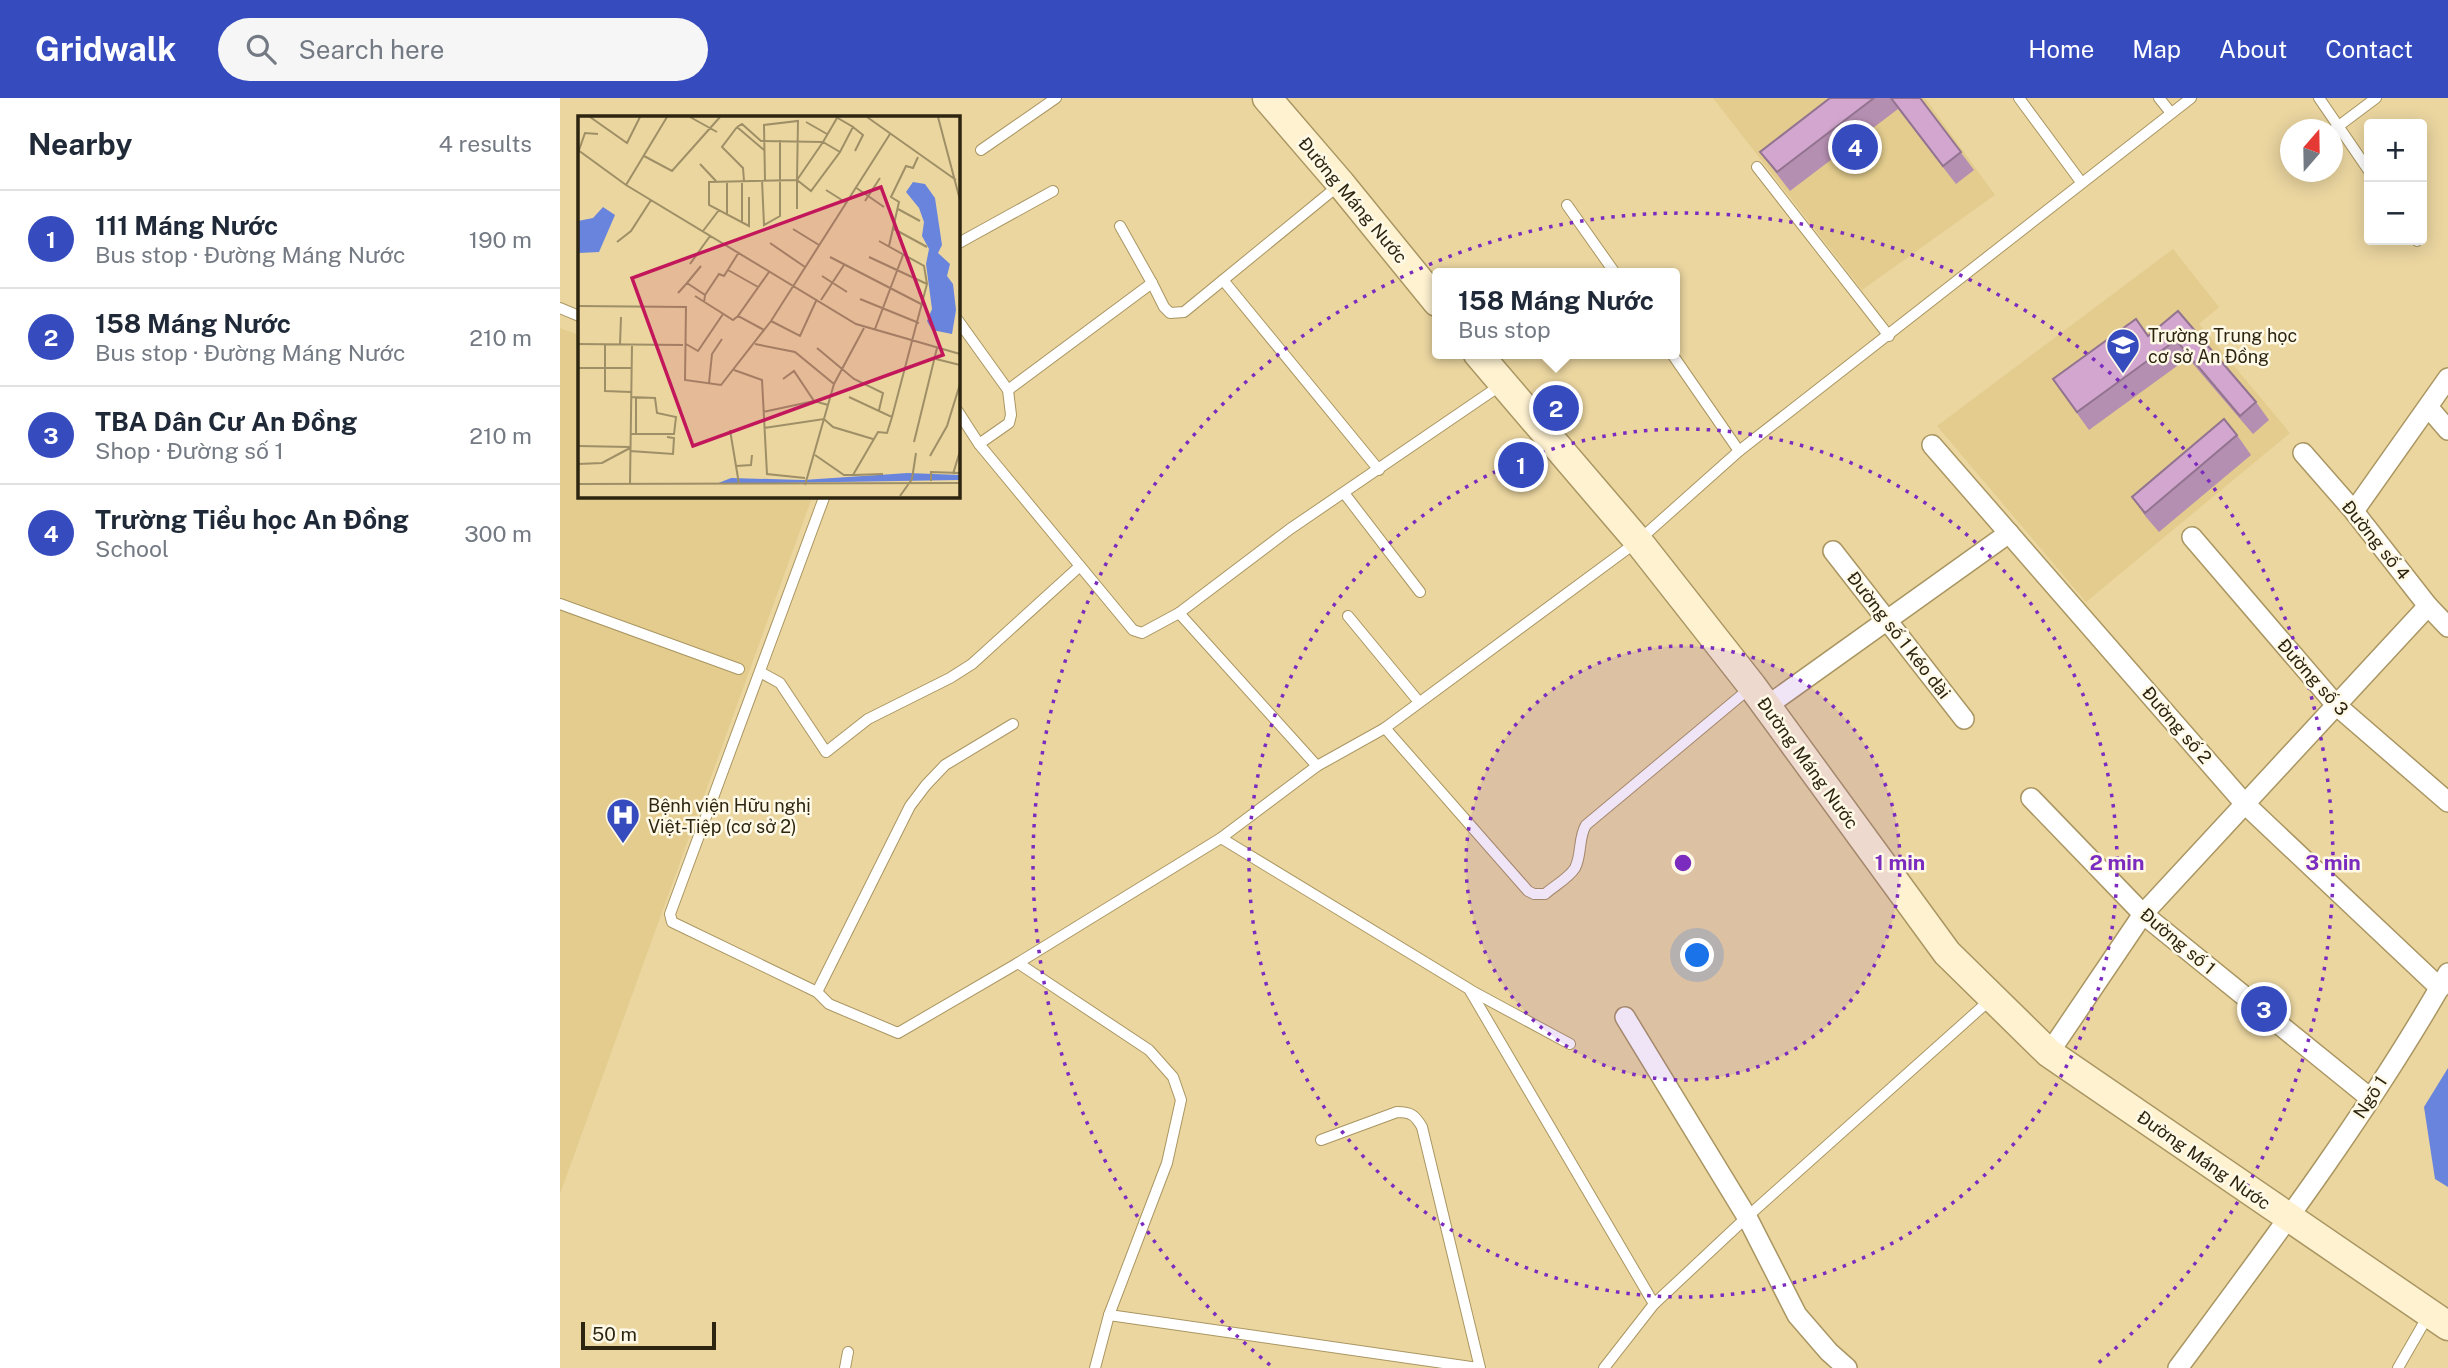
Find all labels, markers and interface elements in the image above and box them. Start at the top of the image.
search box [218,18,708,81]
text: Gridwalk [35,30,176,68]
icon: search [242,30,280,68]
text: Search here [298,34,444,65]
text: Home [2028,35,2094,63]
text: Map [2132,35,2181,63]
text: About [2219,35,2287,63]
text: Contact [2325,35,2413,63]
inset map [578,116,959,497]
north arrow [2280,119,2343,182]
map controls [2364,119,2427,245]
button: + [2364,119,2427,182]
pin: 4 [1832,121,1878,173]
text: Nearby [28,126,132,162]
text: 4 results [438,130,532,157]
street label: Đường Máng Nước [1294,133,1412,267]
button: − [2364,182,2427,245]
text: 111 Máng Nước [95,210,278,241]
text: 1 [46,226,56,253]
text: 190 m [469,226,532,253]
text: Bus stop · Đường Máng Nước [95,241,406,268]
popup [1432,268,1680,359]
text: 158 Máng Nước [1458,285,1654,316]
text: 158 Máng Nước [95,308,291,339]
text: Bus stop [1458,316,1551,343]
text: 2 [44,324,58,351]
text: 210 m [469,324,532,351]
place label: Trường Trung học cơ sở An Đồng [2148,325,2297,367]
school or university icon: Trường Trung học cơ sở An Đồng [2104,326,2142,375]
text: Bus stop · Đường Máng Nước [95,339,406,366]
pin: 2 [1533,382,1579,434]
text: TBA Dân Cư An Đồng [95,406,357,437]
text: 3 [43,422,59,449]
text: 210 m [469,422,532,449]
text: Shop · Đường số 1 [95,437,284,464]
pin: 1 [1498,439,1544,491]
street label: Đường số 4 [2338,496,2414,584]
text: Trường Tiểu học An Đồng [95,504,409,535]
text: 4 [43,520,59,547]
text: 300 m [464,520,532,547]
text: School [95,535,169,562]
street label: Đường số 1 kéo dài [1843,567,1955,703]
street label: Đường số 3 [2273,634,2353,720]
street label: Đường số 2 [2138,682,2216,768]
street label: Đường Máng Nước [1753,693,1863,833]
place label: Bệnh viện Hữu nghị Việt-Tiệp (cơ sở 2) [648,795,811,837]
hospital icon: Bệnh viện Hữu nghị Việt-Tiệp (cơ sở 2) [604,796,642,845]
text: 1 min [1875,850,1925,875]
text: 2 min [2089,850,2145,875]
text: 3 min [2305,850,2361,875]
centre of rings [1671,851,1695,875]
street label: Đường số 1 [2136,903,2220,979]
your location [1680,938,1714,972]
pin: 3 [2241,983,2287,1035]
street label: Ngõ 1 [2349,1072,2391,1122]
street label: Đường Máng Nước [2133,1106,2275,1214]
scale bar [581,1319,716,1351]
text: 50 m [592,1323,637,1345]

